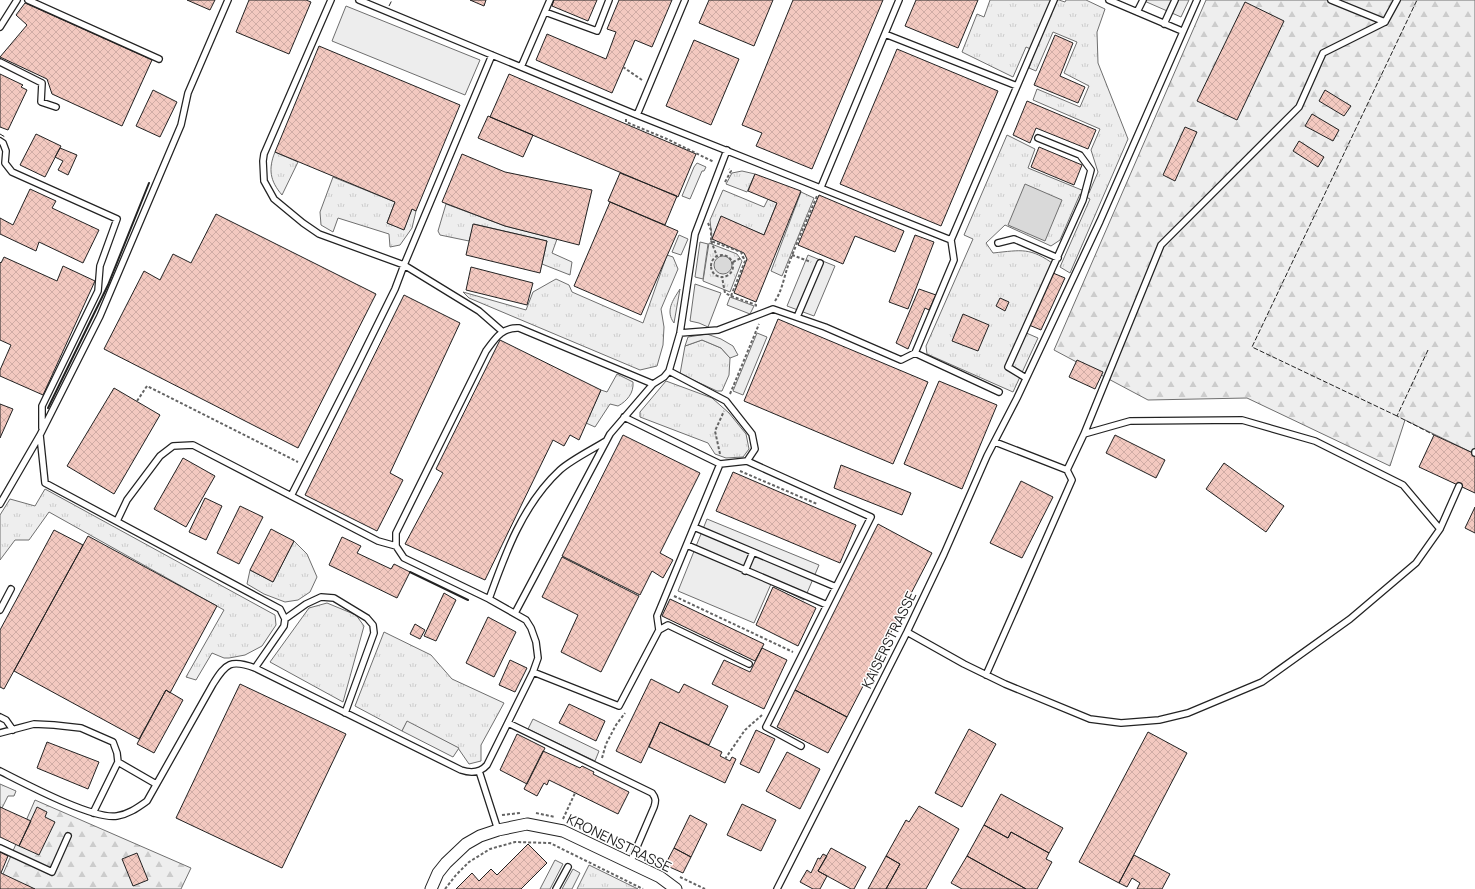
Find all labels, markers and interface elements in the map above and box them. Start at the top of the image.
street label: KAISERSTRASSE [857,588,920,691]
street label: KRONENSTRASSE [564,809,675,876]

